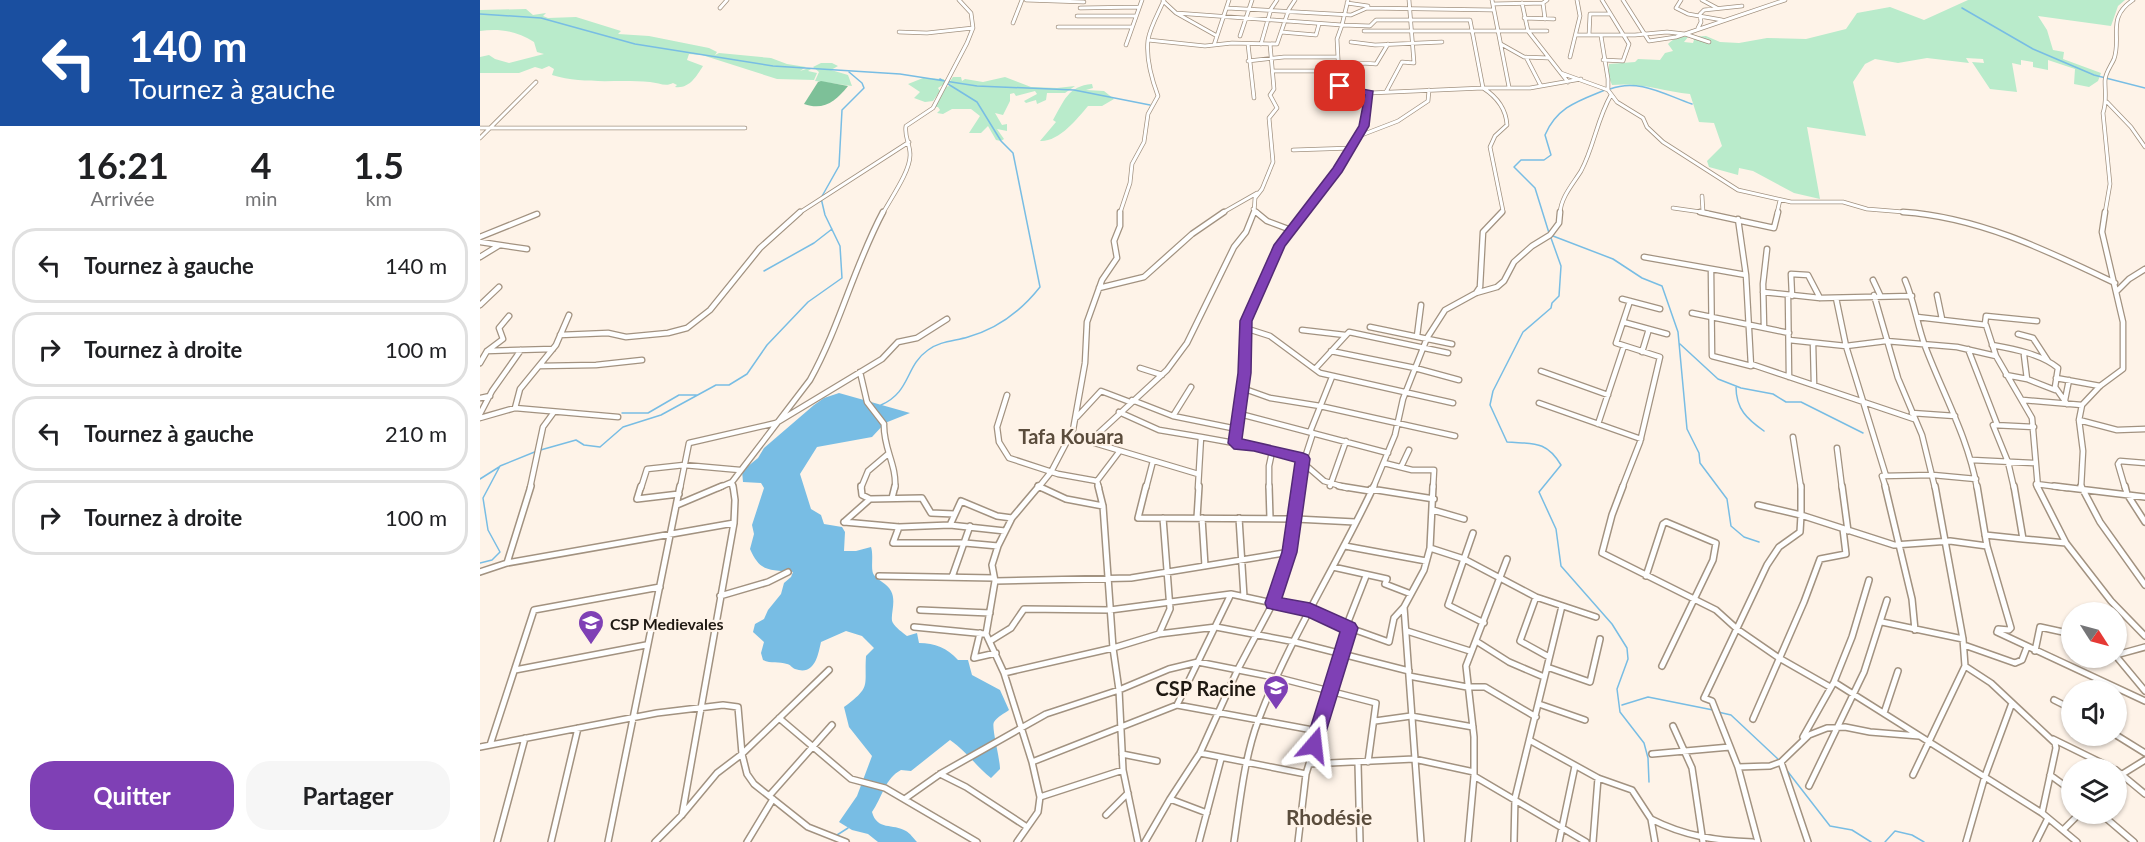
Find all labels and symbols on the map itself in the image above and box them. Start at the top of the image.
pin [1314,60,1365,111]
district label: Tafa Kouara [1018,424,1124,448]
north arrow [2061,602,2127,668]
school or university icon: CSP Medievales [576,608,606,646]
place label: CSP Medievales [610,614,724,633]
school or university icon: CSP Racine [1261,673,1291,711]
place label: CSP Racine [1156,676,1256,700]
position arrow [1282,713,1346,777]
district label: Rhodésie [1286,804,1372,829]

